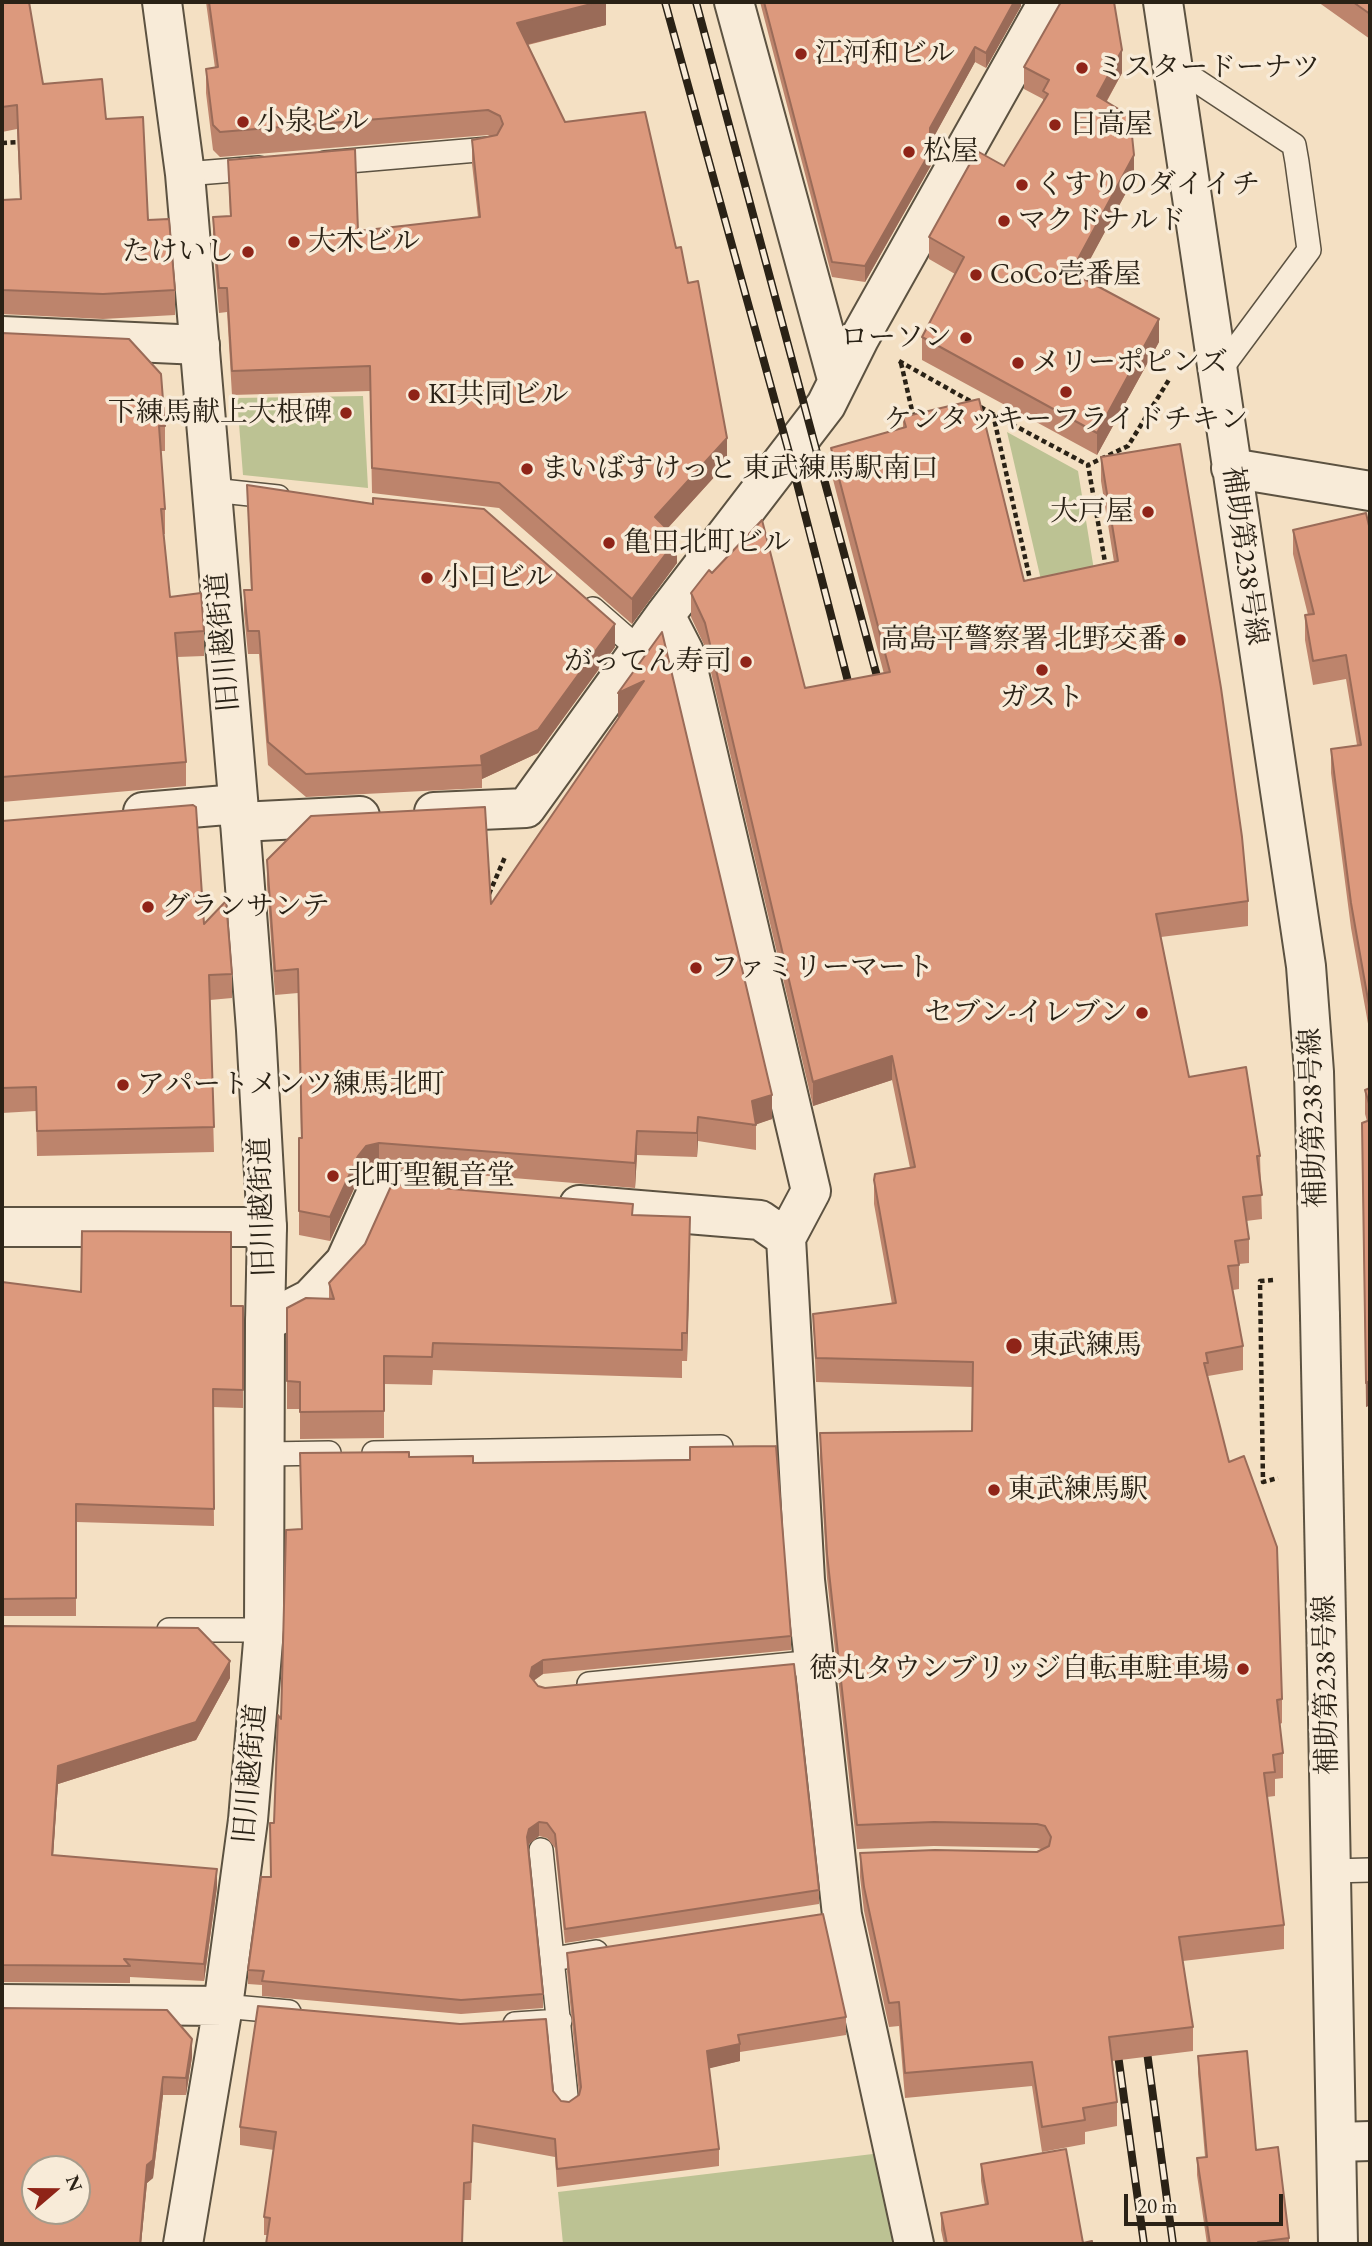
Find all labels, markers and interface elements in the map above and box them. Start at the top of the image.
place label: 江河和ビル [815,37,955,71]
marker: 江河和ビル [793,46,809,62]
place label: ミスタードーナツ [1096,51,1320,85]
marker: ミスタードーナツ [1074,60,1090,76]
place label: 小泉ビル [257,105,369,139]
place label: 日高屋 [1069,108,1153,142]
marker: 小泉ビル [235,114,251,130]
marker: 日高屋 [1047,117,1063,133]
place label: 松屋 [923,135,979,169]
marker: 松屋 [901,144,917,160]
place label: くすりのダイイチ [1036,168,1260,202]
marker: くすりのダイイチ [1014,177,1030,193]
place label: マクドナルド [1018,204,1186,238]
marker: マクドナルド [996,213,1012,229]
place label: 大木ビル [308,225,420,259]
marker: 大木ビル [286,234,302,250]
place label: たけいし [122,235,234,269]
marker: たけいし [240,244,256,260]
place label: CoCo壱番屋 [990,258,1141,292]
marker: CoCo壱番屋 [968,267,984,283]
place label: ローソン [840,321,952,355]
marker: ローソン [958,330,974,346]
place label: メリーポピンズ [1032,346,1228,380]
marker: メリーポピンズ [1010,355,1026,371]
place label: KI共同ビル [428,378,569,412]
marker: ケンタッキーフライドチキン [1058,384,1074,400]
marker: KI共同ビル [406,387,422,403]
place label: 下練馬献上大根碑 [108,396,332,430]
place label: ケンタッキーフライドチキン [884,403,1248,437]
marker: 下練馬献上大根碑 [338,405,354,421]
place label: まいばすけっと 東武練馬駅南口 [541,452,939,486]
marker: まいばすけっと 東武練馬駅南口 [519,461,535,477]
street label: 補助第238号線 [1215,464,1273,648]
place label: 大戸屋 [1050,495,1134,529]
marker: 大戸屋 [1140,504,1156,520]
place label: 亀田北町ビル [623,526,791,560]
marker: 亀田北町ビル [601,535,617,551]
place label: 小口ビル [441,561,553,595]
marker: 小口ビル [419,570,435,586]
street label: 旧川越街道 [201,571,247,713]
place label: 高島平警察署 北野交番 [880,623,1166,657]
marker: 高島平警察署 北野交番 [1172,632,1188,648]
place label: がってん寿司 [564,645,732,679]
marker: がってん寿司 [738,654,754,670]
marker: ガスト [1034,662,1050,678]
place label: ガスト [1000,681,1084,715]
place label: グランサンテ [162,890,330,924]
marker: グランサンテ [140,899,156,915]
place label: ファミリーマート [710,951,934,985]
marker: ファミリーマート [688,960,704,976]
place label: セブン-イレブン [924,996,1128,1030]
marker: セブン-イレブン [1134,1005,1150,1021]
street label: 補助第238号線 [1294,1027,1334,1209]
place label: アパートメンツ練馬北町 [137,1068,445,1102]
marker: アパートメンツ練馬北町 [115,1077,131,1093]
street label: 旧川越街道 [244,1136,282,1278]
place label: 北町聖観音堂 [347,1159,515,1193]
marker: 北町聖観音堂 [325,1168,341,1184]
place label: 東武練馬 [1030,1329,1142,1363]
marker: 東武練馬 [1004,1336,1024,1356]
place label: 東武練馬駅 [1008,1473,1148,1507]
marker: 東武練馬駅 [986,1482,1002,1498]
street label: 補助第238号線 [1309,1595,1345,1775]
place label: 徳丸タウンブリッジ自転車駐車場 [809,1652,1229,1686]
marker: 徳丸タウンブリッジ自転車駐車場 [1235,1661,1251,1677]
street label: 旧川越街道 [228,1703,274,1845]
north arrow [21,2155,91,2225]
text: N [60,2172,89,2195]
scale bar [1127,2180,1286,2224]
text: 20 m [1137,2192,1178,2219]

